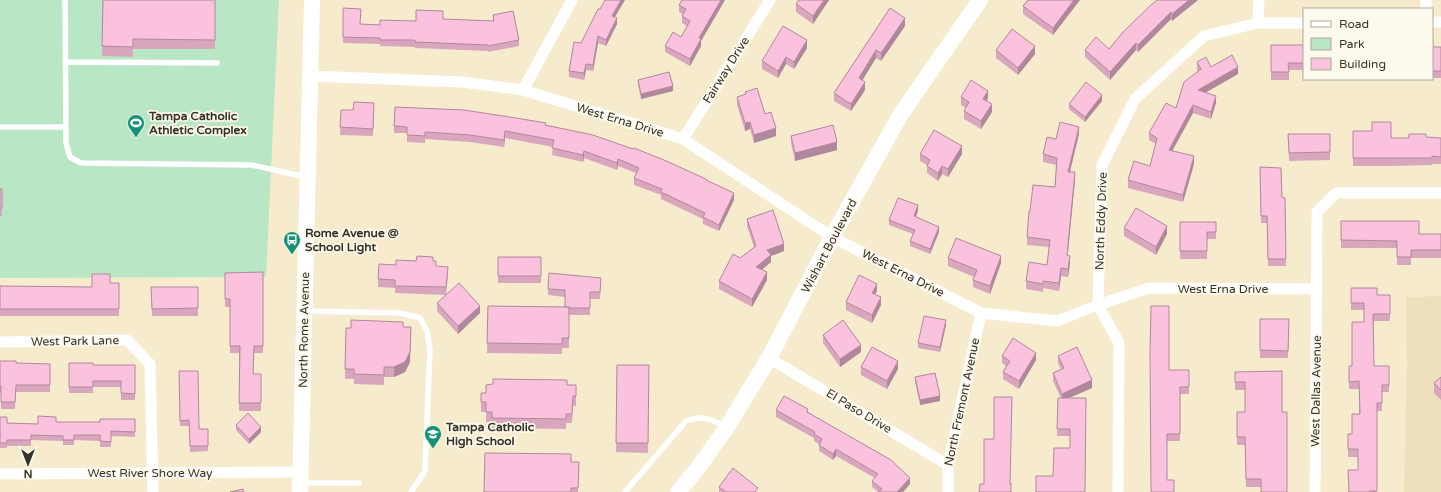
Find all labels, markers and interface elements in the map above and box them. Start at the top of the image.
legend [1303,8,1433,80]
text: Road [1339,17,1369,31]
street label: Fairway Drive [700,34,752,106]
text: Park [1339,37,1365,51]
text: Building [1339,57,1386,71]
street label: West Erna Drive [575,100,666,140]
place label: Tampa Catholic Athletic Complex [148,109,247,138]
sports icon: Tampa Catholic Athletic Complex [126,113,146,138]
street label: North Eddy Drive [1092,172,1110,270]
street label: Wishart Boulevard [798,196,860,296]
place label: Rome Avenue @ School Light [305,226,399,255]
bus stop icon: Rome Avenue @ School Light [282,230,302,255]
street label: West Erna Drive [859,246,947,300]
street label: North Rome Avenue [296,272,312,388]
street label: West Erna Drive [1178,282,1269,296]
street label: West Park Lane [31,333,119,349]
street label: West Dallas Avenue [1308,335,1324,447]
street label: North Fremont Avenue [942,336,982,467]
street label: El Paso Drive [824,386,894,436]
place label: Tampa Catholic High School [445,420,535,449]
school or university icon: Tampa Catholic High School [423,424,443,449]
north arrow [8,444,48,484]
street label: West River Shore Way [87,466,213,480]
text: N [24,467,32,480]

